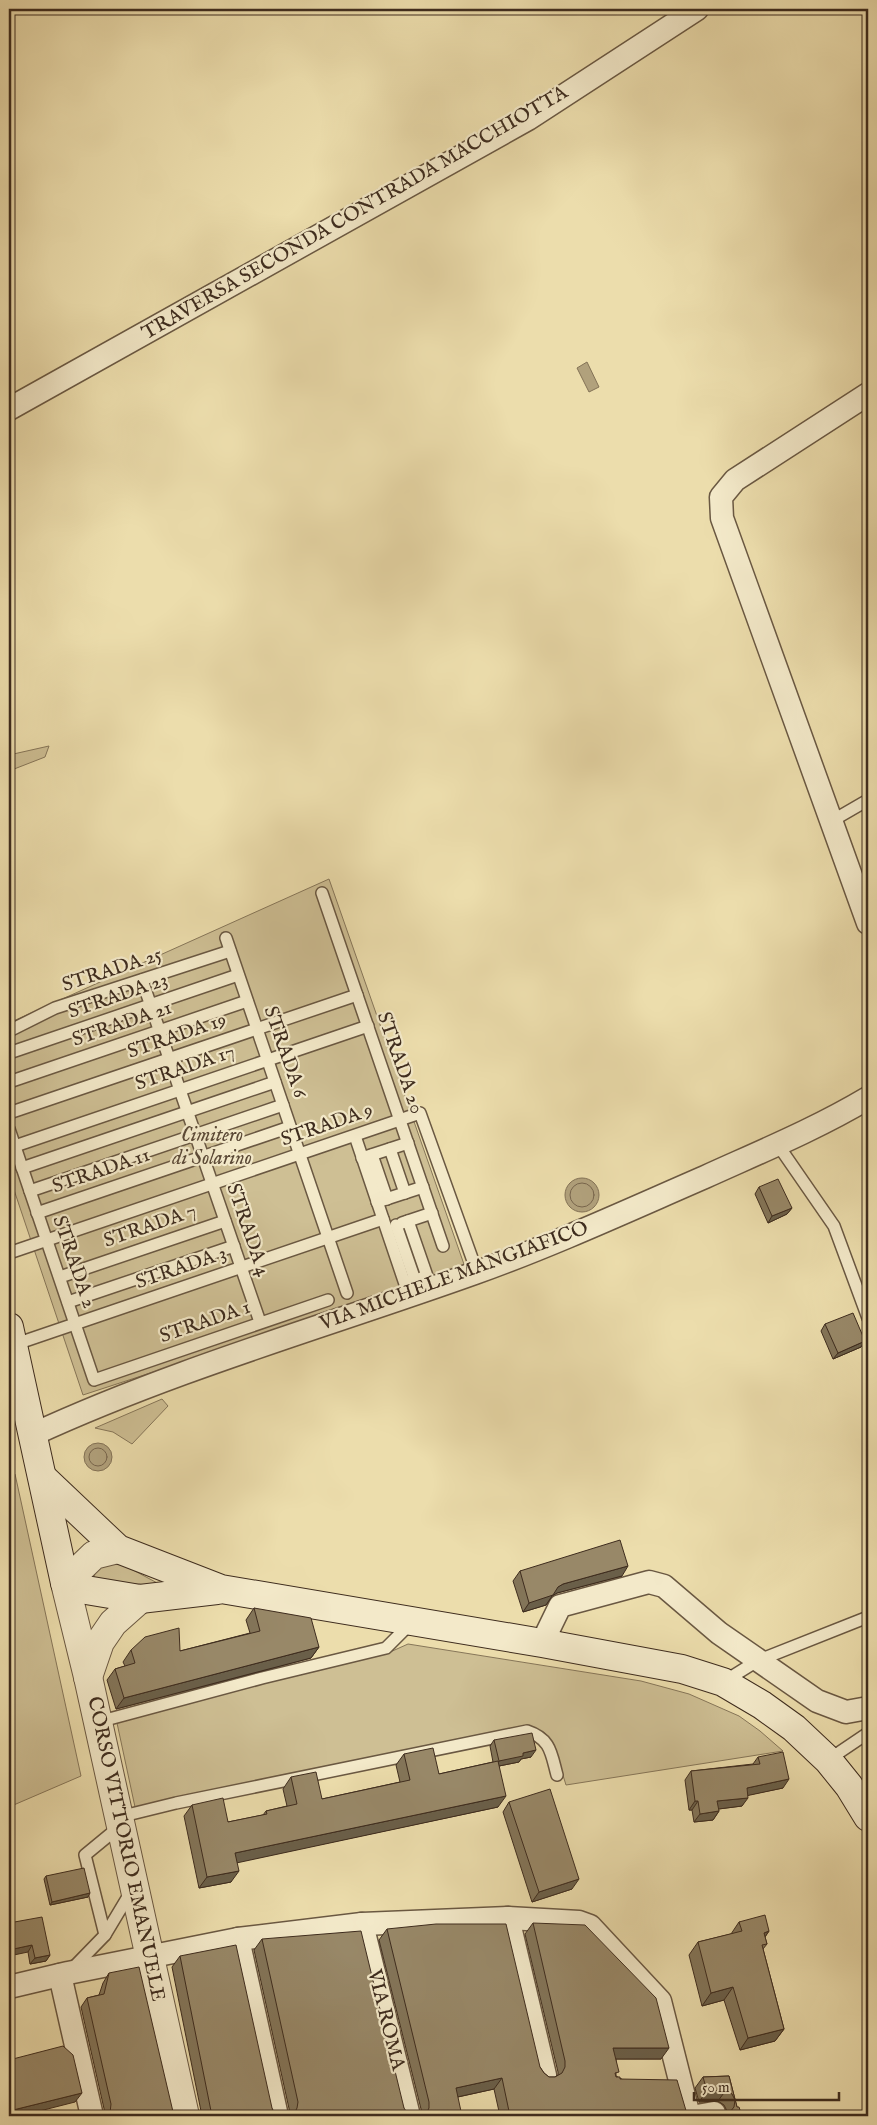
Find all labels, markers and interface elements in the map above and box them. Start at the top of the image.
street label: TRAVERSA SECONDA CONTRADA MACCHIOTTA [137,80,573,346]
street label: STRADA 25 [59,942,165,998]
street label: STRADA 23 [65,967,171,1025]
street label: STRADA 21 [69,995,175,1053]
street label: STRADA 6 [258,1003,313,1102]
street label: STRADA 19 [124,1007,230,1065]
street label: STRADA 20 [371,1009,429,1117]
street label: STRADA 17 [132,1039,238,1097]
street label: STRADA 9 [278,1098,376,1152]
park label: Cimitero di Solarino [171,1123,252,1171]
street label: STRADA 11 [49,1143,153,1199]
street label: STRADA 4 [220,1180,276,1280]
street label: STRADA 7 [100,1198,200,1254]
street label: STRADA 2 [46,1212,102,1312]
street label: VIA MICHELE MANGIAFICO [315,1216,592,1337]
street label: STRADA 3 [132,1241,230,1295]
street label: STRADA 1 [156,1295,254,1349]
street label: CORSO VITTORIO EMANUELE [81,1694,171,2004]
street label: VIA ROMA [361,1966,411,2074]
scale bar [694,2070,840,2102]
text: 50 m [702,2078,730,2097]

